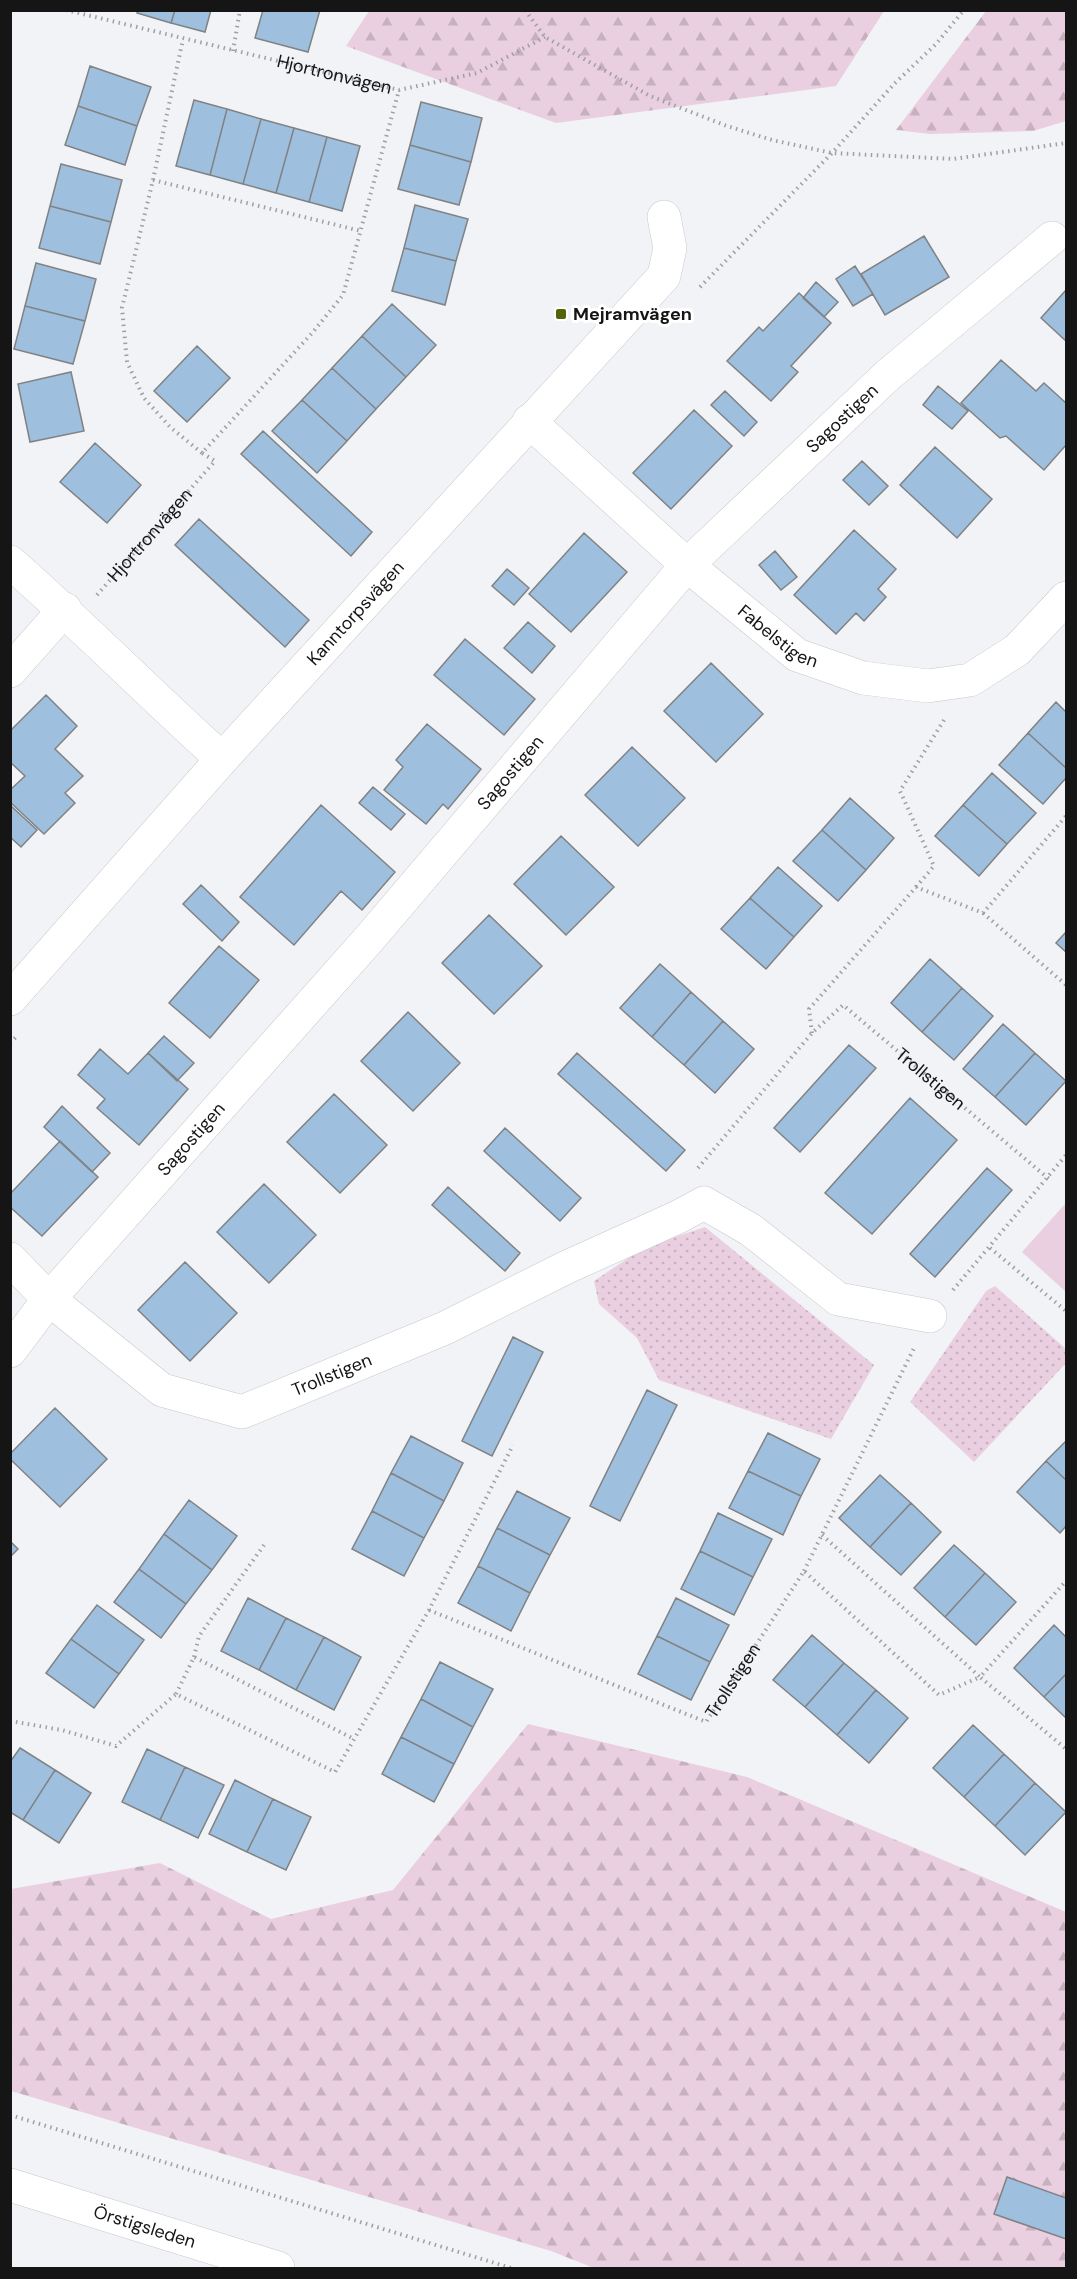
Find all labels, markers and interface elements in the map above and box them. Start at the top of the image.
street label: Hjortronvägen [275,49,394,100]
place label: Mejramvägen [573,302,692,326]
marker: Mejramvägen [554,307,568,321]
street label: Sagostigen [801,378,883,458]
street label: Hjortronvägen [102,483,198,587]
street label: Kanntorpsvägen [302,556,410,671]
street label: Fabelstigen [733,599,821,673]
street label: Sagostigen [472,730,549,815]
street label: Trollstigen [891,1042,970,1115]
street label: Sagostigen [152,1097,230,1181]
street label: Trollstigen [288,1348,375,1402]
street label: Trollstigen [700,1639,766,1723]
street label: Örstigsleden [91,2200,199,2254]

